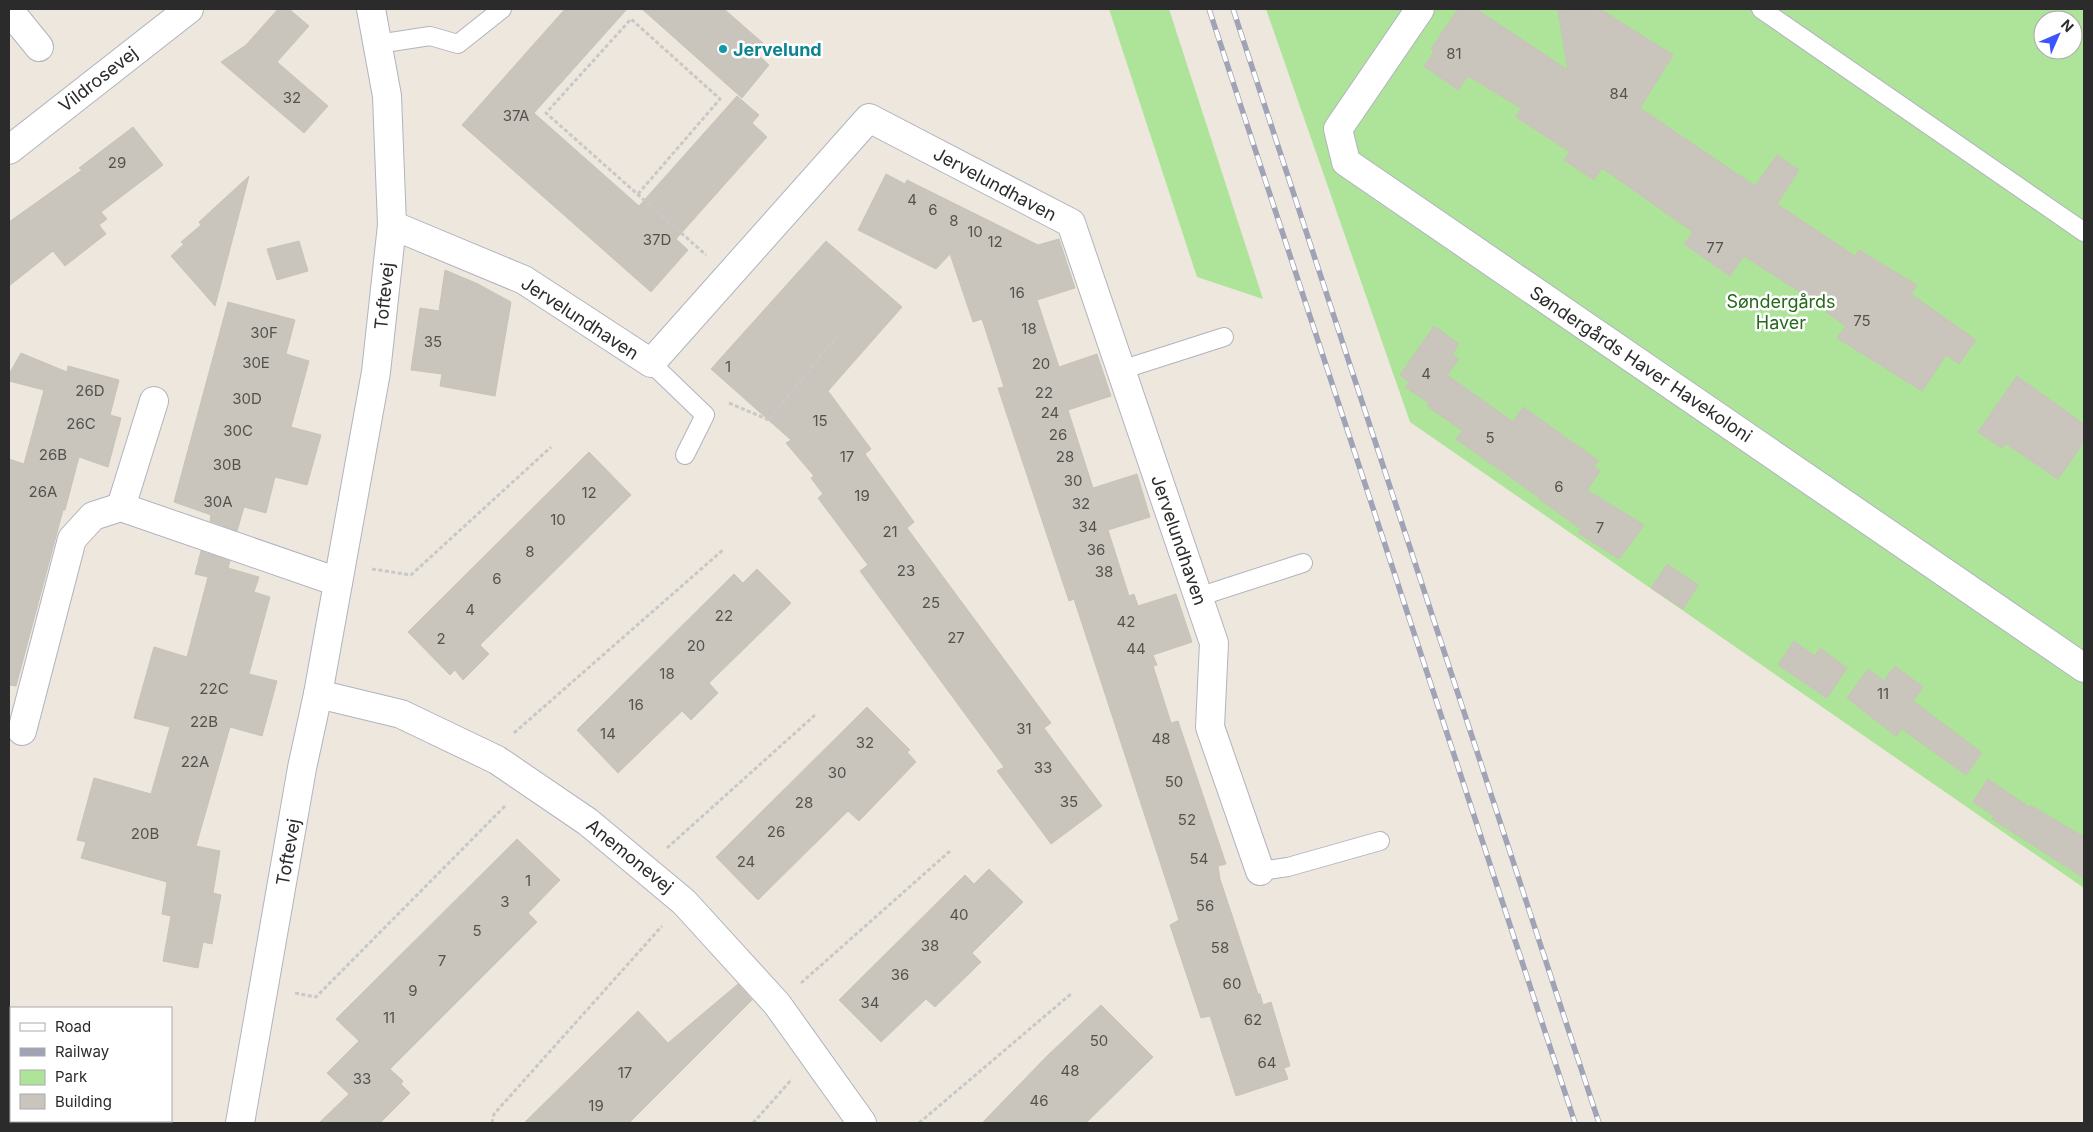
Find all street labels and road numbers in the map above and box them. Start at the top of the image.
street label: Vildrosevej [55,42,141,116]
street label: Jervelundhaven [930,143,1060,225]
street label: Toftevej [370,261,398,331]
street label: Jervelundhaven [517,272,643,364]
street label: Søndergårds Haver Havekoloni [1526,282,1756,446]
street label: Jervelundhaven [1147,472,1211,608]
street label: Anemonevej [582,815,678,897]
street label: Toftevej [272,817,304,887]

